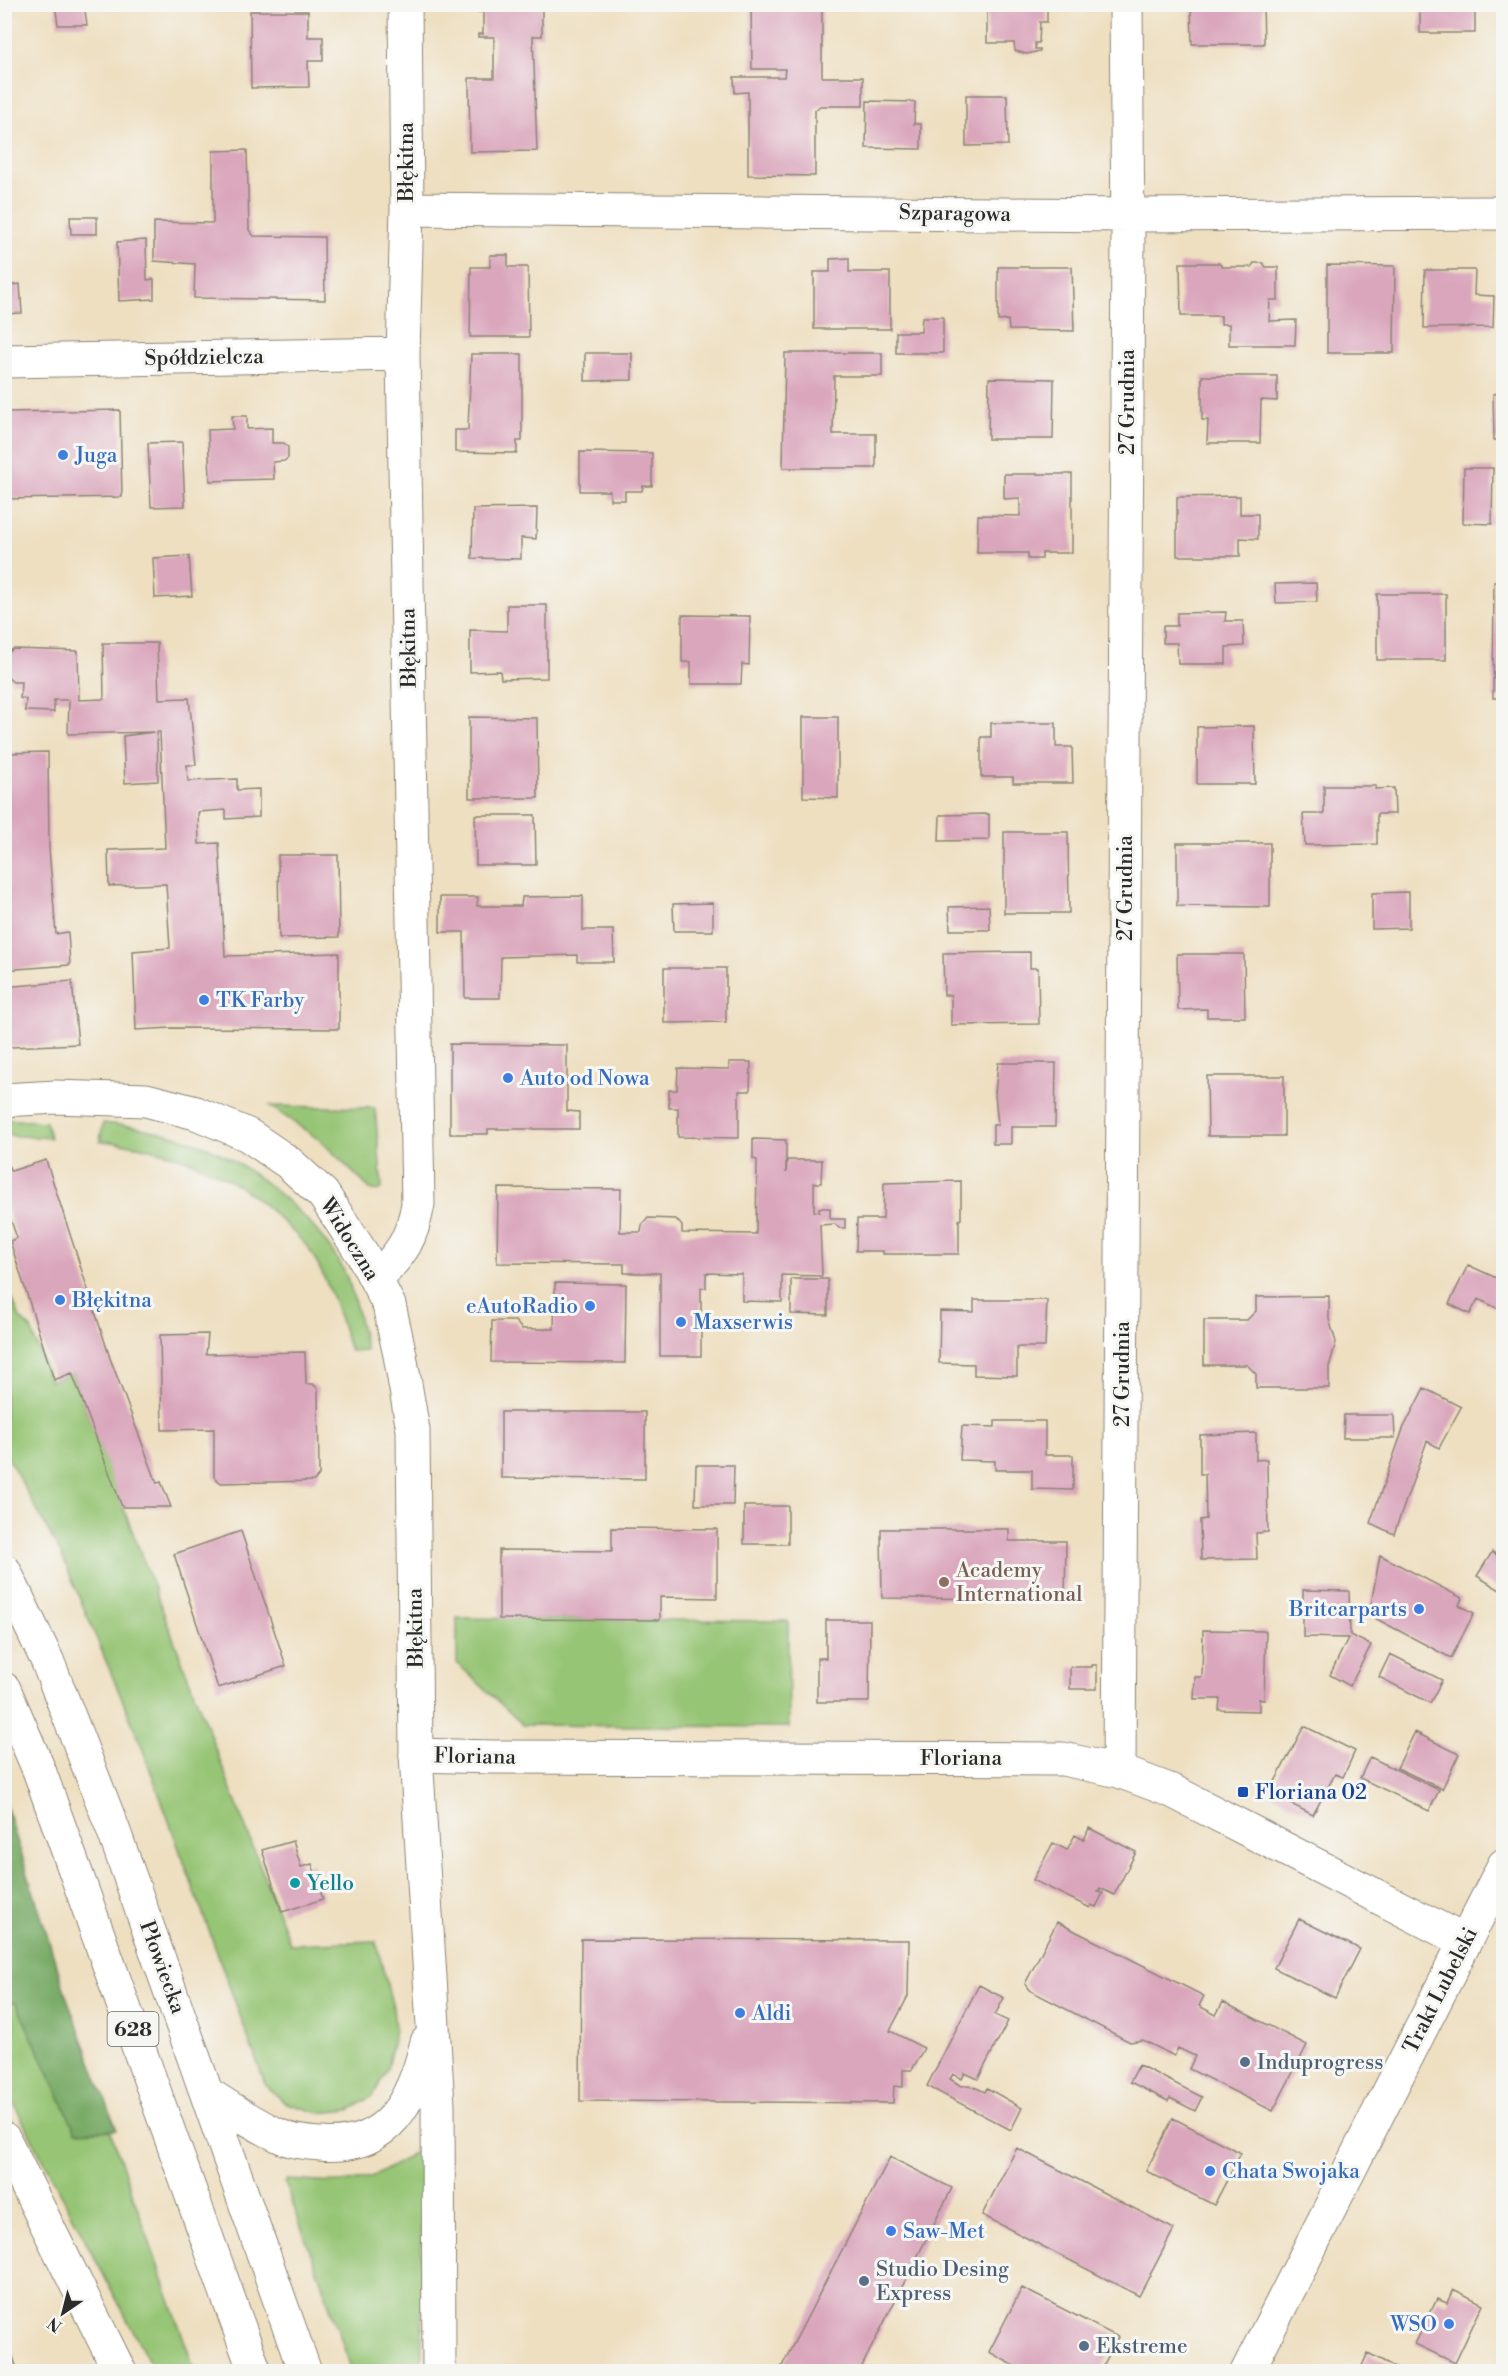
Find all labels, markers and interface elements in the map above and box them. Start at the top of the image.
street label: Błękitna [394,122,420,203]
street label: Szparagowa [899,200,1012,228]
street label: Spółdzielcza [144,344,264,372]
street label: 27 Grudnia [1115,349,1141,455]
place label: Juga [74,443,118,469]
marker: Juga [56,448,70,462]
street label: Błękitna [395,607,423,689]
street label: 27 Grudnia [1113,835,1139,941]
place label: TK Farby [216,988,305,1014]
marker: TK Farby [197,993,211,1007]
place label: Auto od Nowa [519,1066,650,1092]
marker: Auto od Nowa [501,1071,515,1085]
street label: Widoczna [313,1192,385,1286]
place label: Błękitna [71,1288,152,1314]
marker: Błękitna [53,1293,67,1307]
place label: eAutoRadio [466,1294,578,1320]
marker: eAutoRadio [583,1299,597,1313]
place label: Maxserwis [693,1310,793,1336]
marker: Maxserwis [674,1315,688,1329]
street label: 27 Grudnia [1110,1321,1136,1427]
place label: Academy International [955,1558,1082,1608]
marker: Academy International [937,1575,951,1589]
street label: Błękitna [402,1587,430,1669]
place label: Britcarparts [1288,1597,1407,1623]
marker: Britcarparts [1412,1602,1426,1616]
street label: Floriana [434,1743,517,1771]
street label: Floriana [920,1746,1002,1772]
place label: Floriana 02 [1255,1780,1367,1806]
marker: Floriana 02 [1236,1785,1250,1799]
place label: Yello [306,1871,354,1897]
marker: Yello [288,1876,302,1890]
street label: Płowiecka [133,1917,191,2018]
street label: Trakt Lubelski [1398,1923,1484,2058]
place label: Aldi [751,2001,792,2027]
marker: Aldi [733,2006,747,2020]
road number: 628 [108,2012,158,2046]
place label: Induprogress [1257,2050,1383,2076]
marker: Induprogress [1238,2055,1252,2069]
place label: Chata Swojaka [1222,2159,1360,2185]
marker: Chata Swojaka [1203,2164,1217,2178]
place label: Saw-Met [903,2219,985,2245]
marker: Saw-Met [884,2224,898,2238]
place label: Studio Desing Express [876,2257,1009,2307]
marker: Studio Desing Express [857,2274,871,2288]
north arrow [33,2283,93,2343]
text: N [44,2312,66,2336]
place label: WSO [1389,2312,1437,2338]
marker: WSO [1442,2317,1456,2331]
place label: Ekstreme [1096,2334,1188,2360]
marker: Ekstreme [1077,2339,1091,2353]

